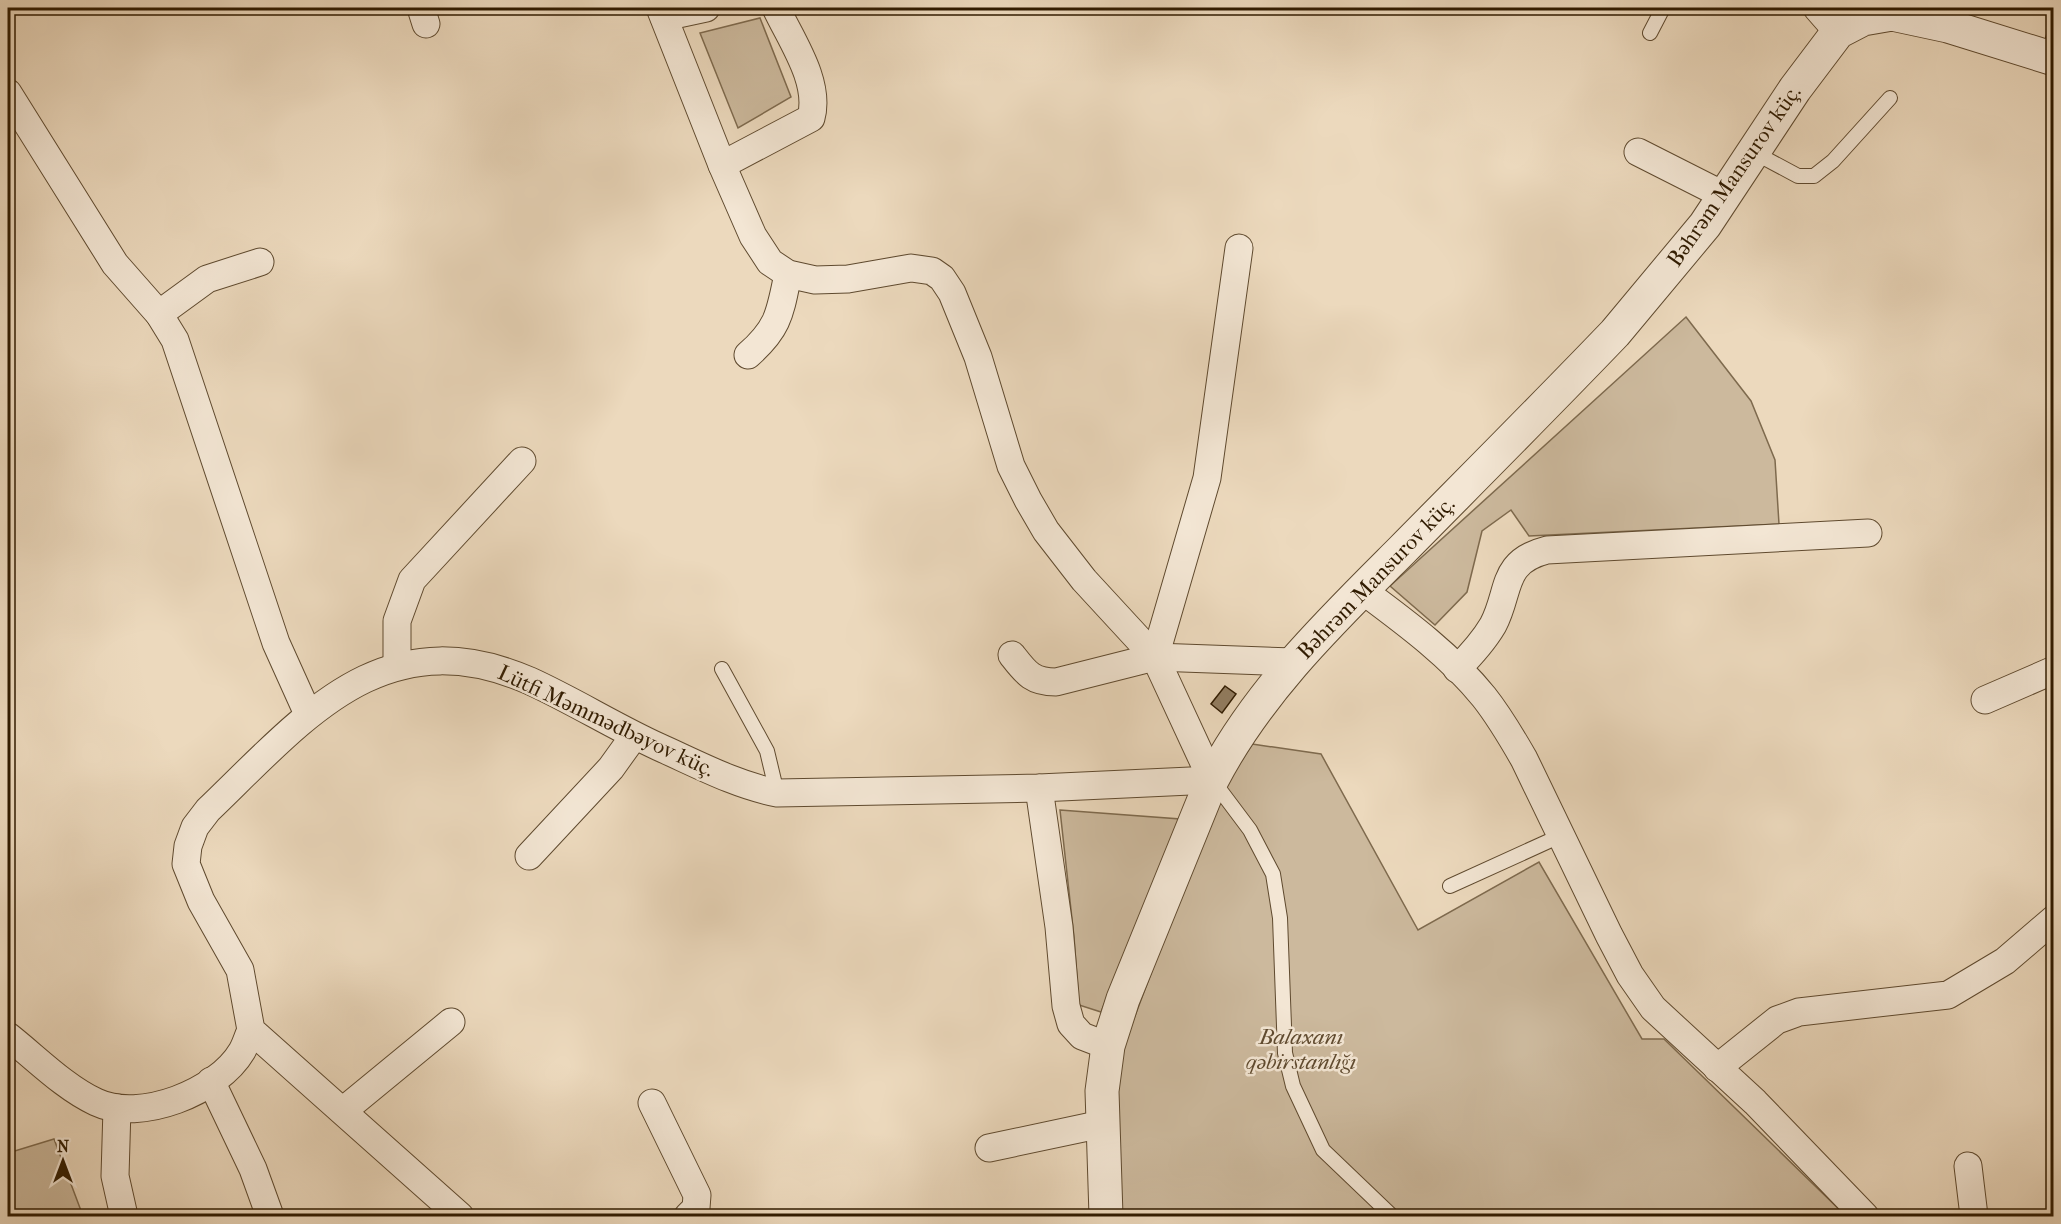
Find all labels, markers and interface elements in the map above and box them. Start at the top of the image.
street label: Bəhrəm Mansurov küç. [1662,80,1806,272]
street label: Bəhrəm Mansurov küç. [1292,491,1460,665]
street label: Lütfi Məmmədbəyov küç. [494,659,718,783]
park label: Balaxanı qəbirstanlığı [1246,1024,1356,1075]
north arrow [33,1131,93,1191]
text: N [57,1137,70,1156]

